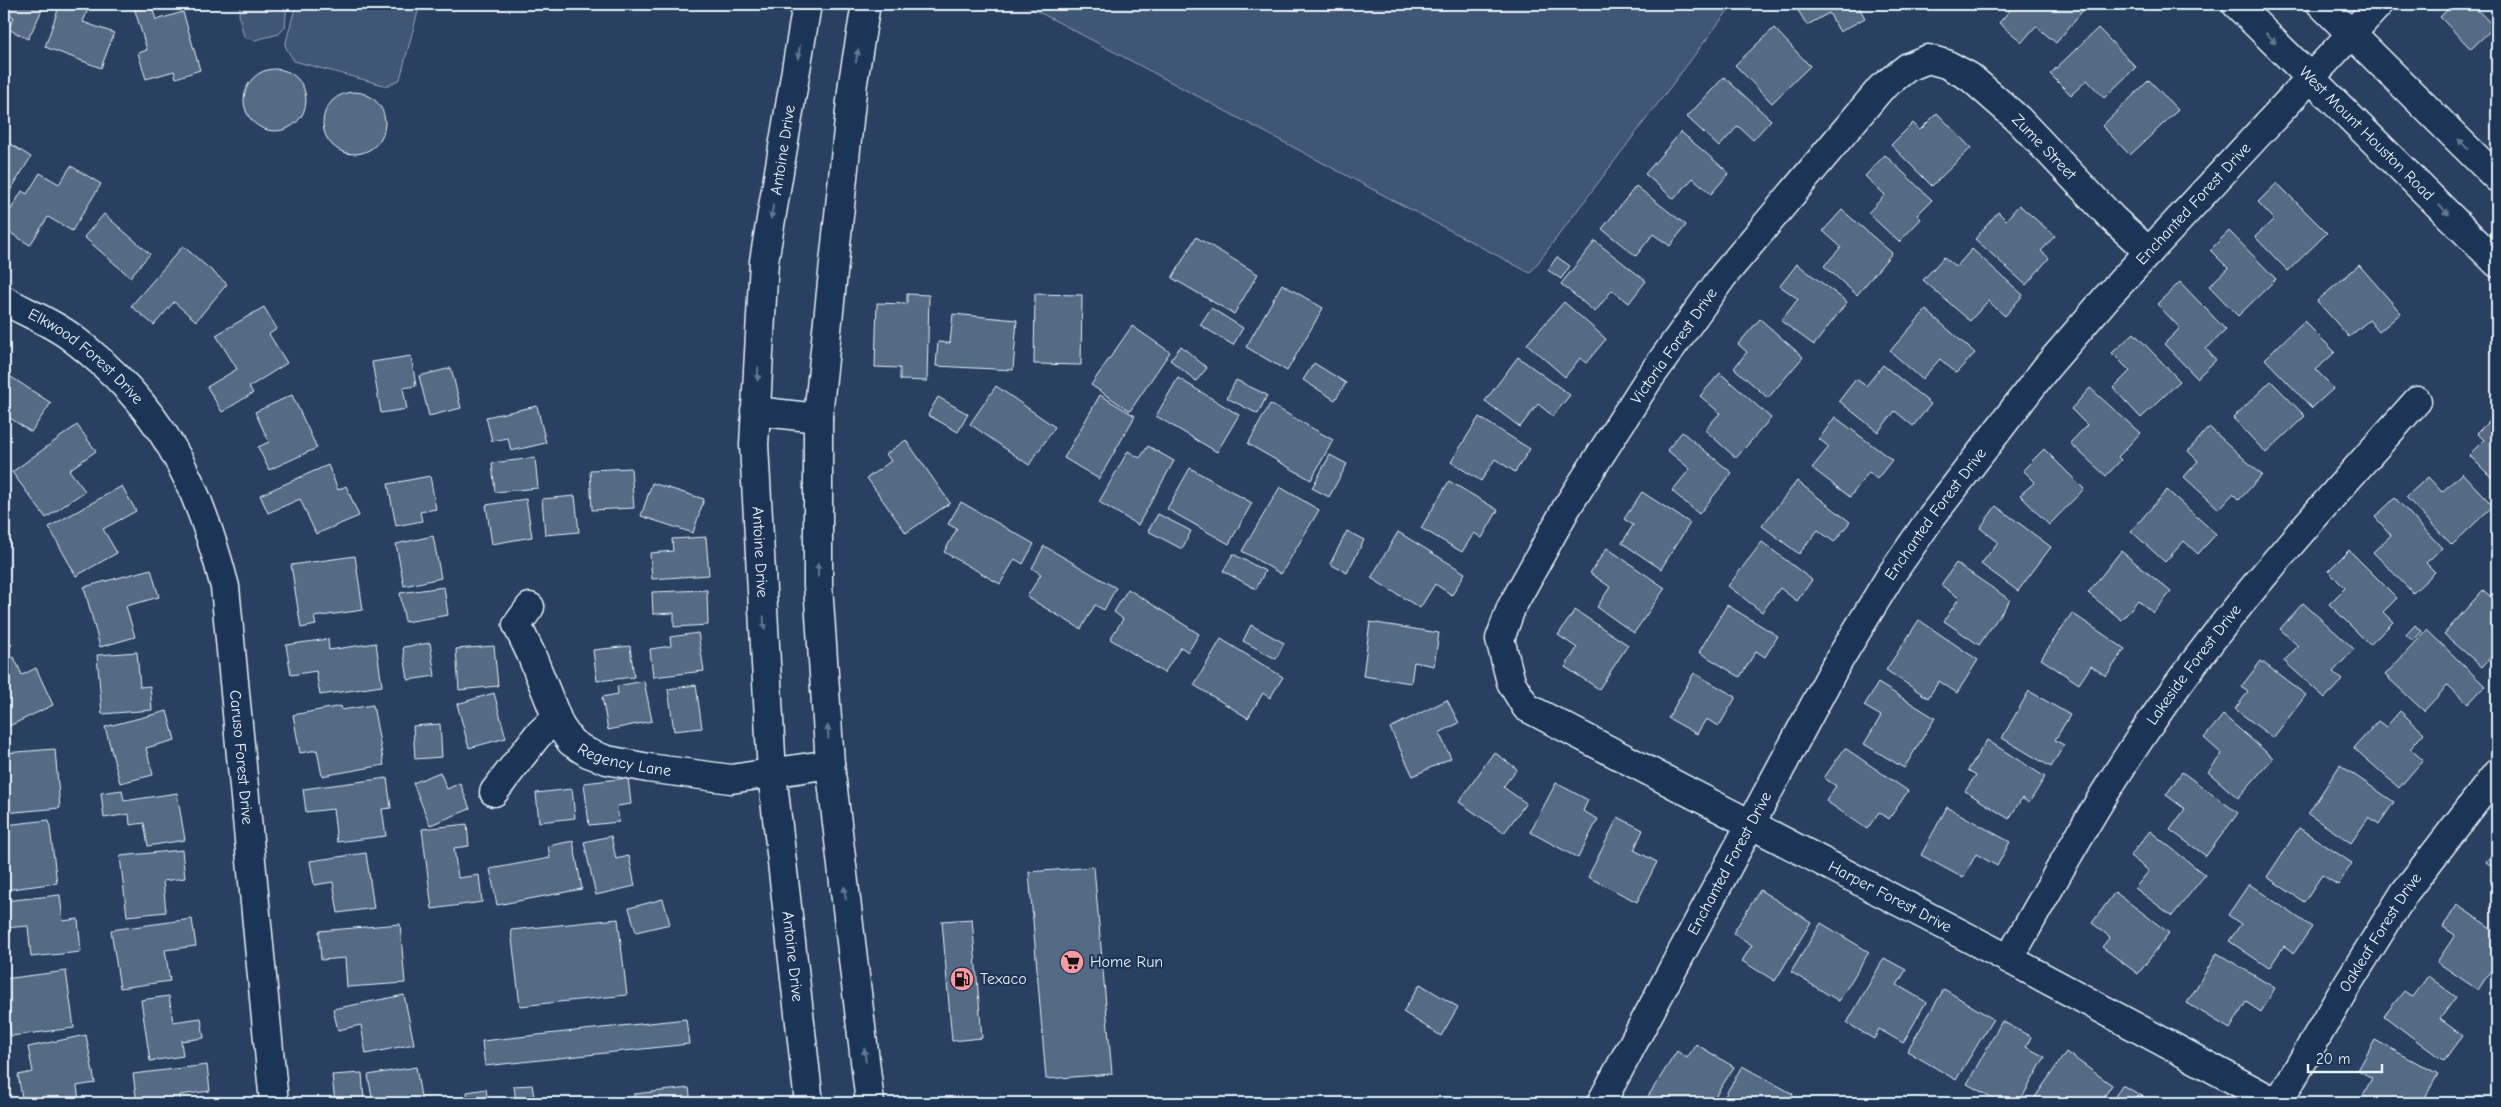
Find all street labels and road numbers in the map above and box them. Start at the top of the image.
street label: West Mount Houston Road [2295,63,2438,204]
street label: Antoine Drive [767,104,799,196]
street label: Zume Street [2008,110,2080,184]
street label: Enchanted Forest Drive [2133,139,2255,268]
street label: Victoria Forest Drive [1627,284,1721,408]
street label: Elkwood Forest Drive [25,305,147,408]
street label: Enchanted Forest Drive [1881,444,1990,584]
street label: Antoine Drive [748,506,771,598]
street label: Lakeside Forest Drive [2143,601,2245,728]
street label: Caruso Forest Drive [226,689,257,825]
street label: Regency Lane [574,740,672,780]
street label: Enchanted Forest Drive [1684,789,1775,938]
street label: Harper Forest Drive [1825,857,1954,936]
street label: Oakleaf Forest Drive [2336,869,2425,995]
street label: Antoine Drive [779,910,807,1003]

